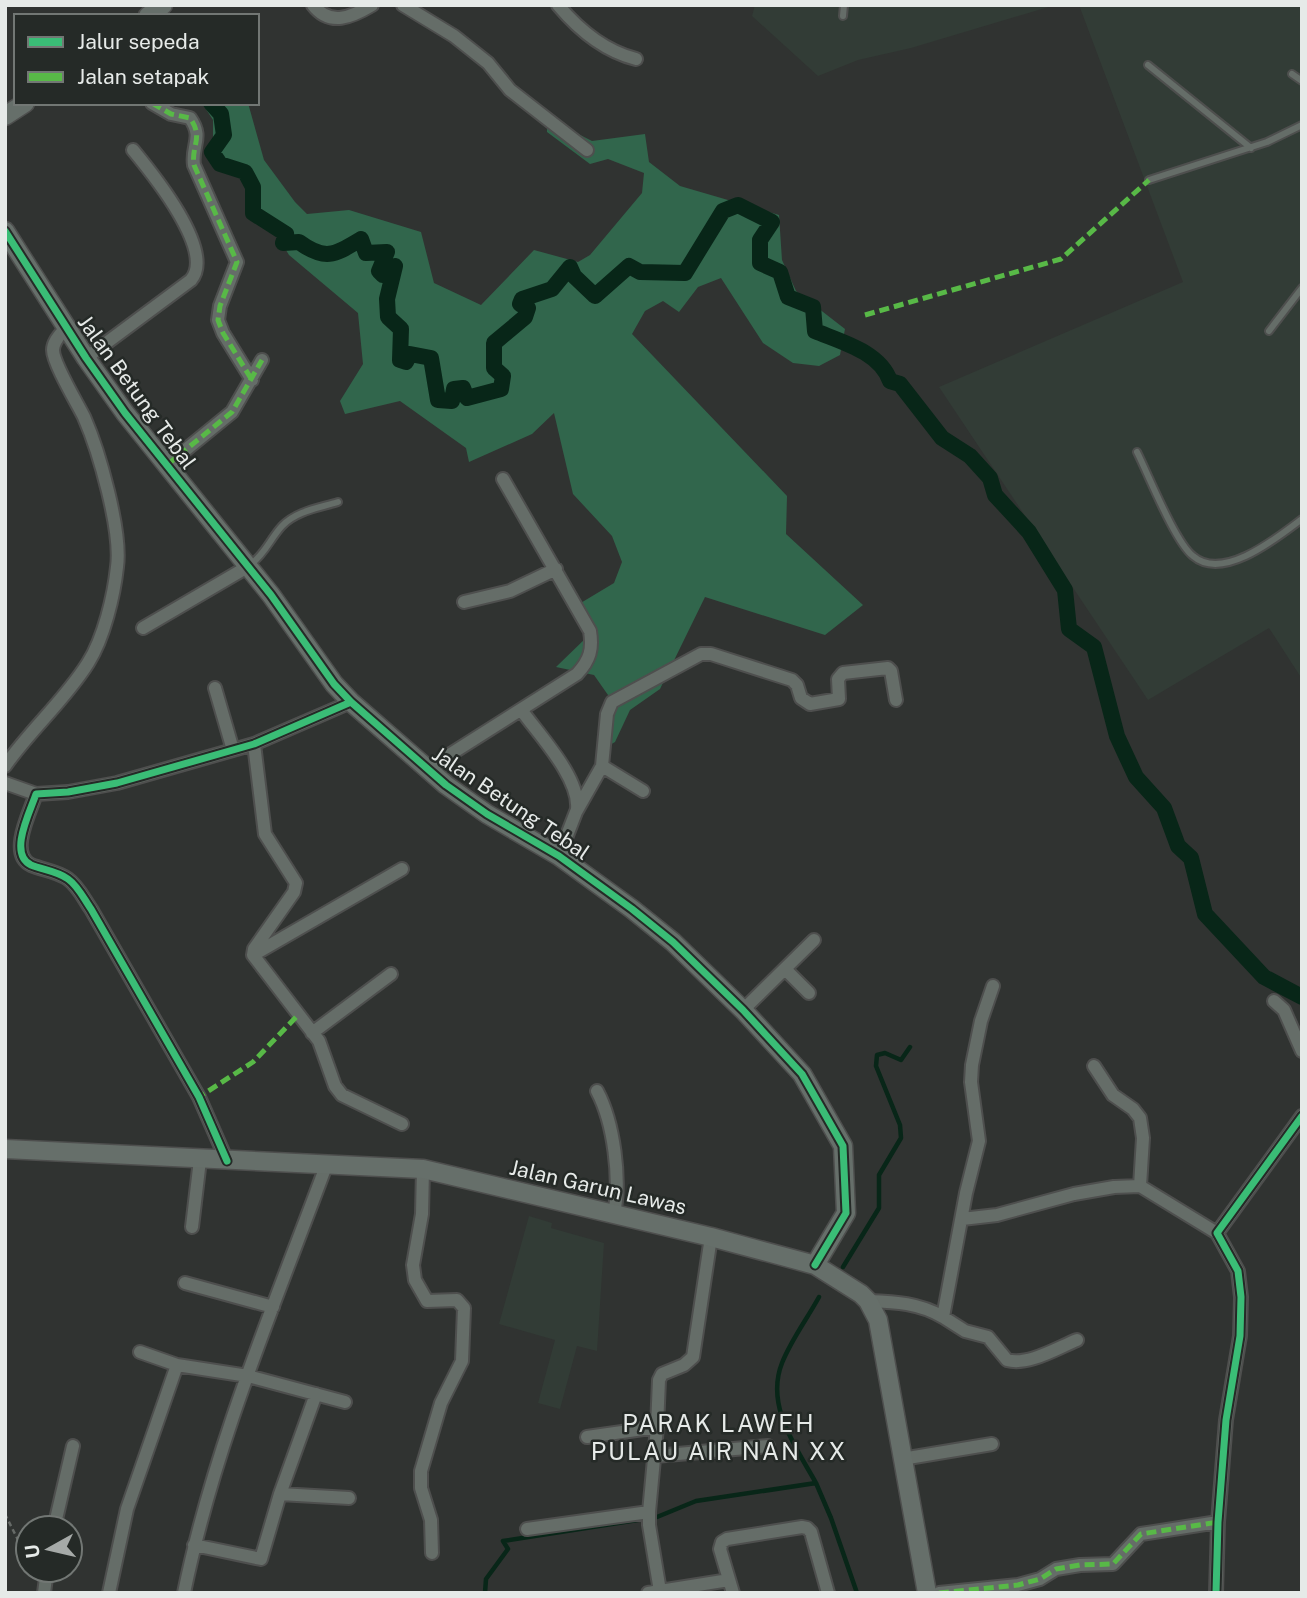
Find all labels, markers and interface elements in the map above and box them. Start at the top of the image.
legend [14,14,259,105]
text: Jalur sepeda [77,29,200,54]
text: Jalan setapak [77,64,210,89]
street label: Jalan Betung Tebal [73,310,201,474]
street label: Jalan Betung Tebal [428,741,594,865]
street label: Jalan Garun Lawas [507,1154,689,1220]
district label: PARAK LAWEH PULAU AIR NAN XX [591,1409,847,1465]
north arrow [14,1514,84,1584]
text: U [20,1543,44,1560]

